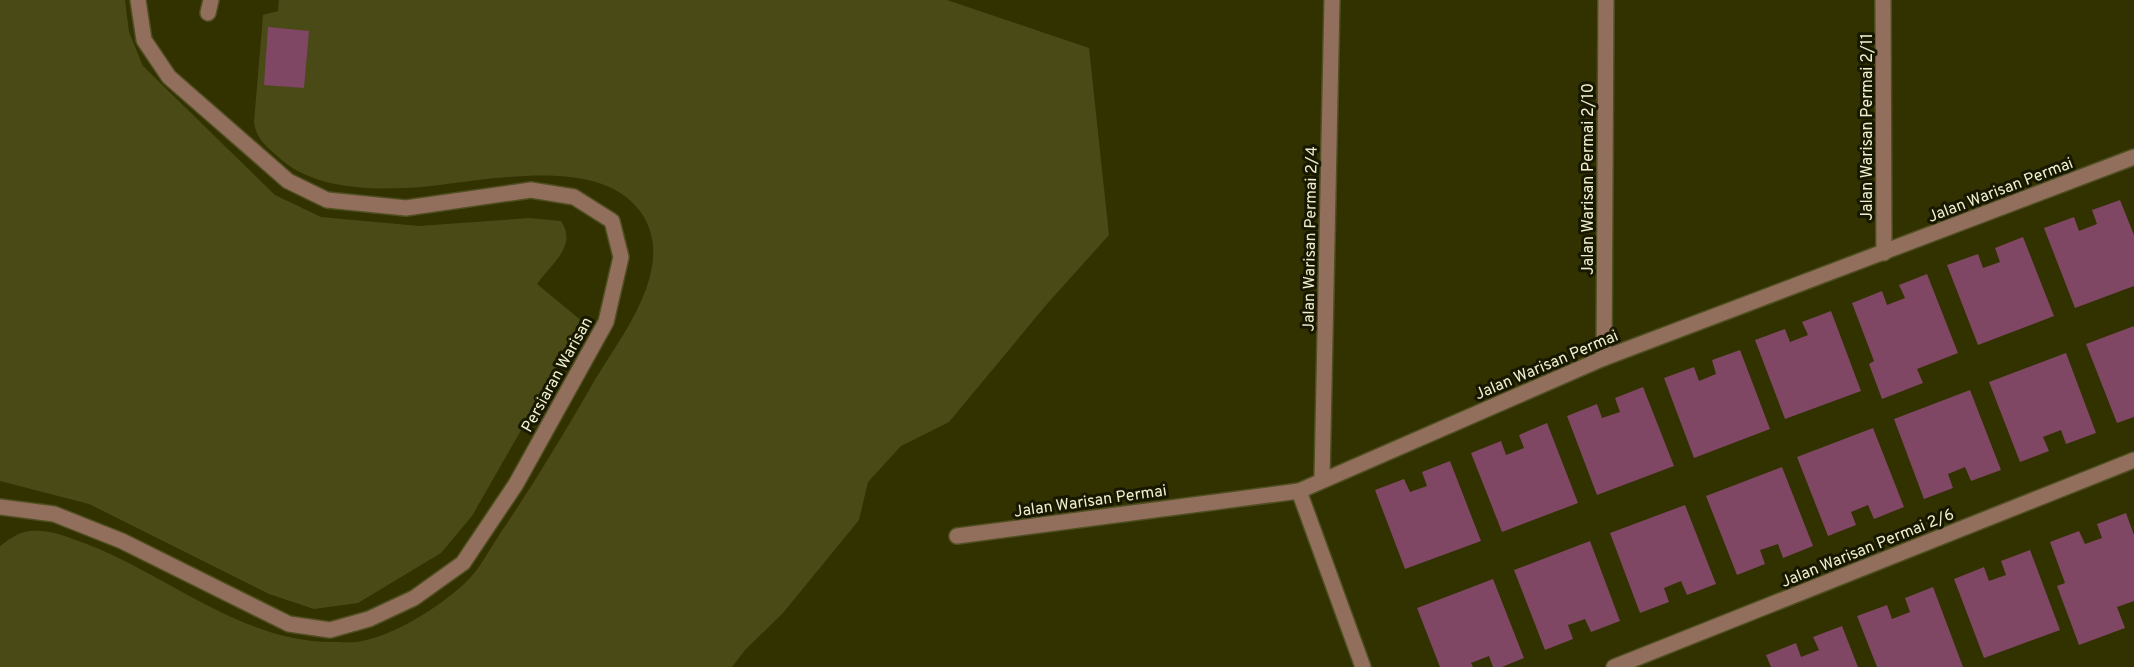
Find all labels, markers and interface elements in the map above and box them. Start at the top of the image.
street label: Jalan Warisan Permai 2/11 [1858,33,1878,221]
street label: Jalan Warisan Permai 2/10 [1579,83,1599,275]
street label: Jalan Warisan Permai 2/4 [1299,146,1323,332]
street label: Jalan Warisan Permai [1925,154,2076,228]
street label: Persiaran Warisan [518,314,598,436]
street label: Jalan Warisan Permai [1472,327,1622,405]
street label: Jalan Warisan Permai [1013,481,1168,523]
street label: Jalan Warisan Permai 2/6 [1778,505,1957,593]

